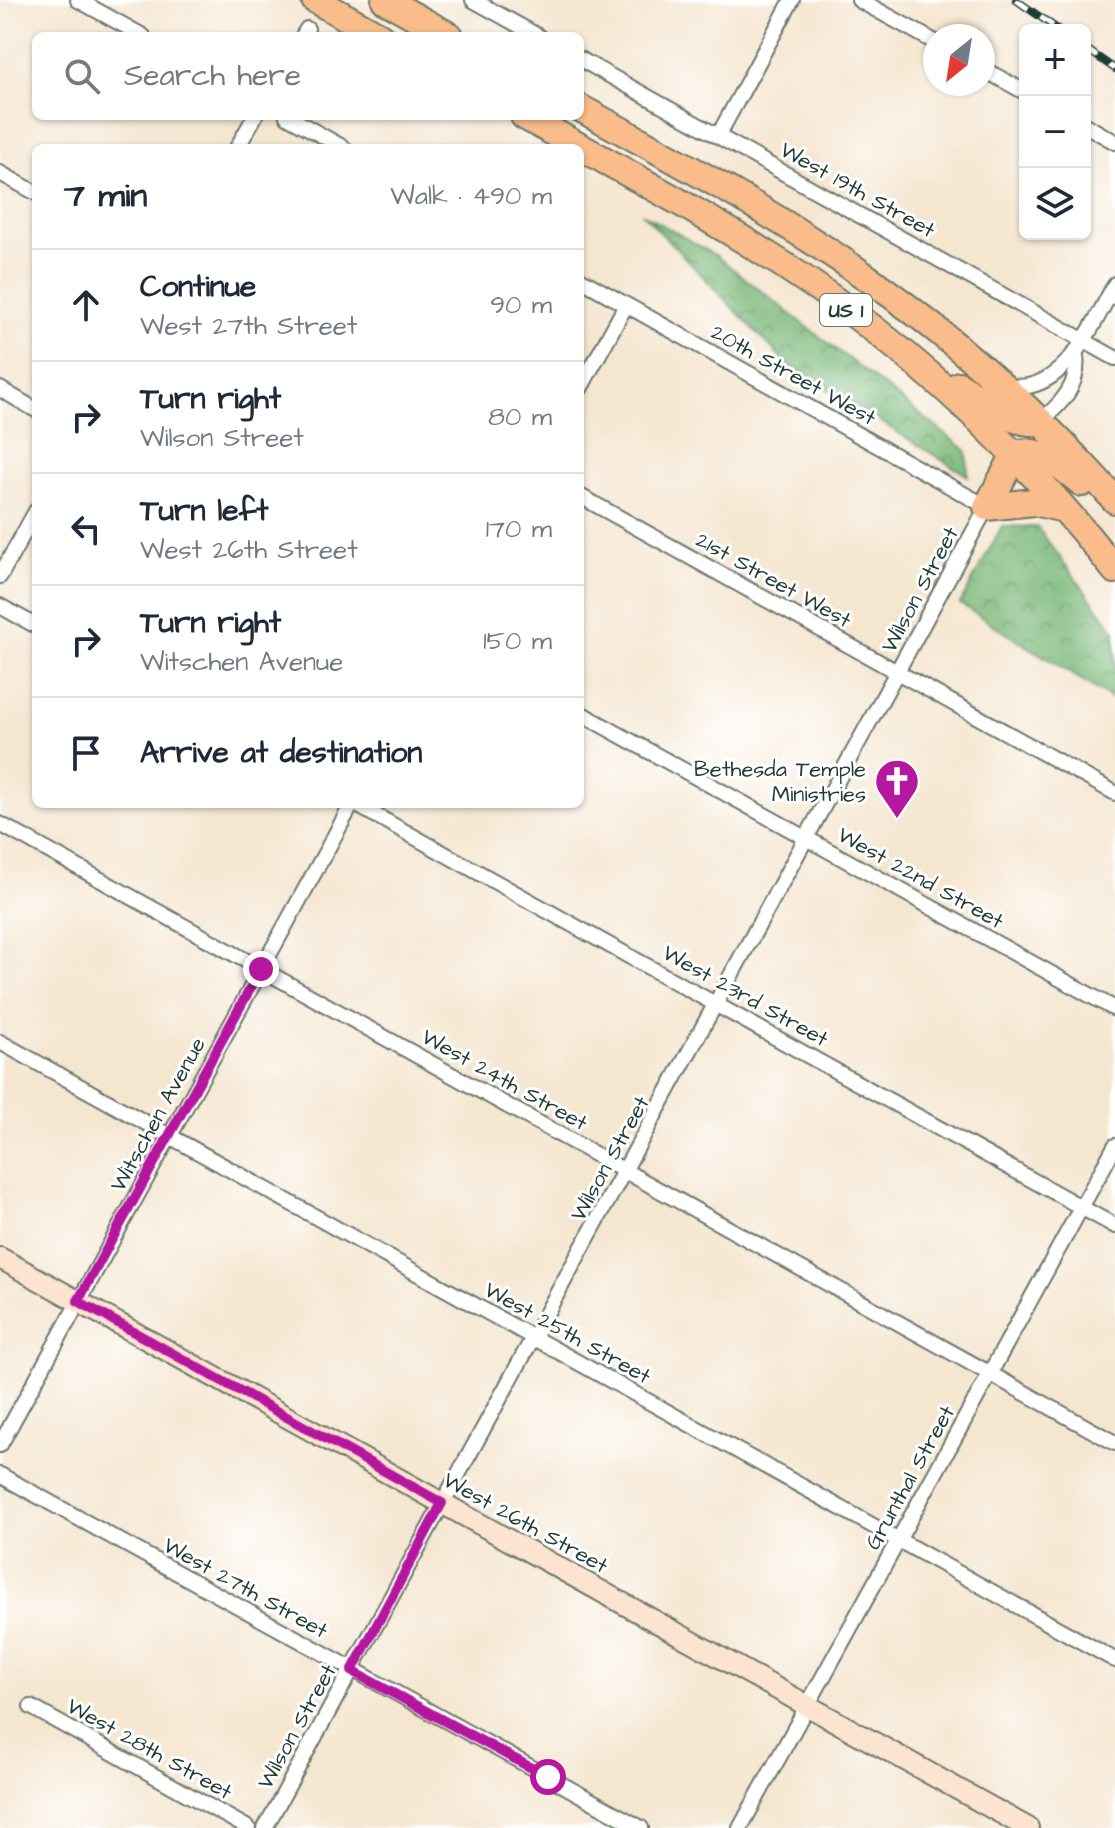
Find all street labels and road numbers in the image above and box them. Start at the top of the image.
street label: West 19th Street [774,135,941,246]
road number: US 1 [820,294,872,326]
street label: 20th Street West [705,317,881,434]
street label: Wilson Street [874,521,967,658]
street label: 21st Street West [690,525,857,636]
street label: West 22nd Street [832,820,1009,937]
street label: West 23rd Street [657,938,834,1055]
street label: West 24th Street [416,1022,593,1139]
street label: Witschen Avenue [103,1032,214,1197]
street label: Wilson Street [563,1091,658,1227]
street label: West 25th Street [478,1275,656,1392]
street label: Grunthal Street [858,1400,963,1556]
street label: West 26th Street [437,1465,613,1582]
street label: West 27th Street [157,1530,333,1647]
street label: Wilson Street [250,1659,345,1795]
street label: West 28th Street [61,1691,238,1808]

